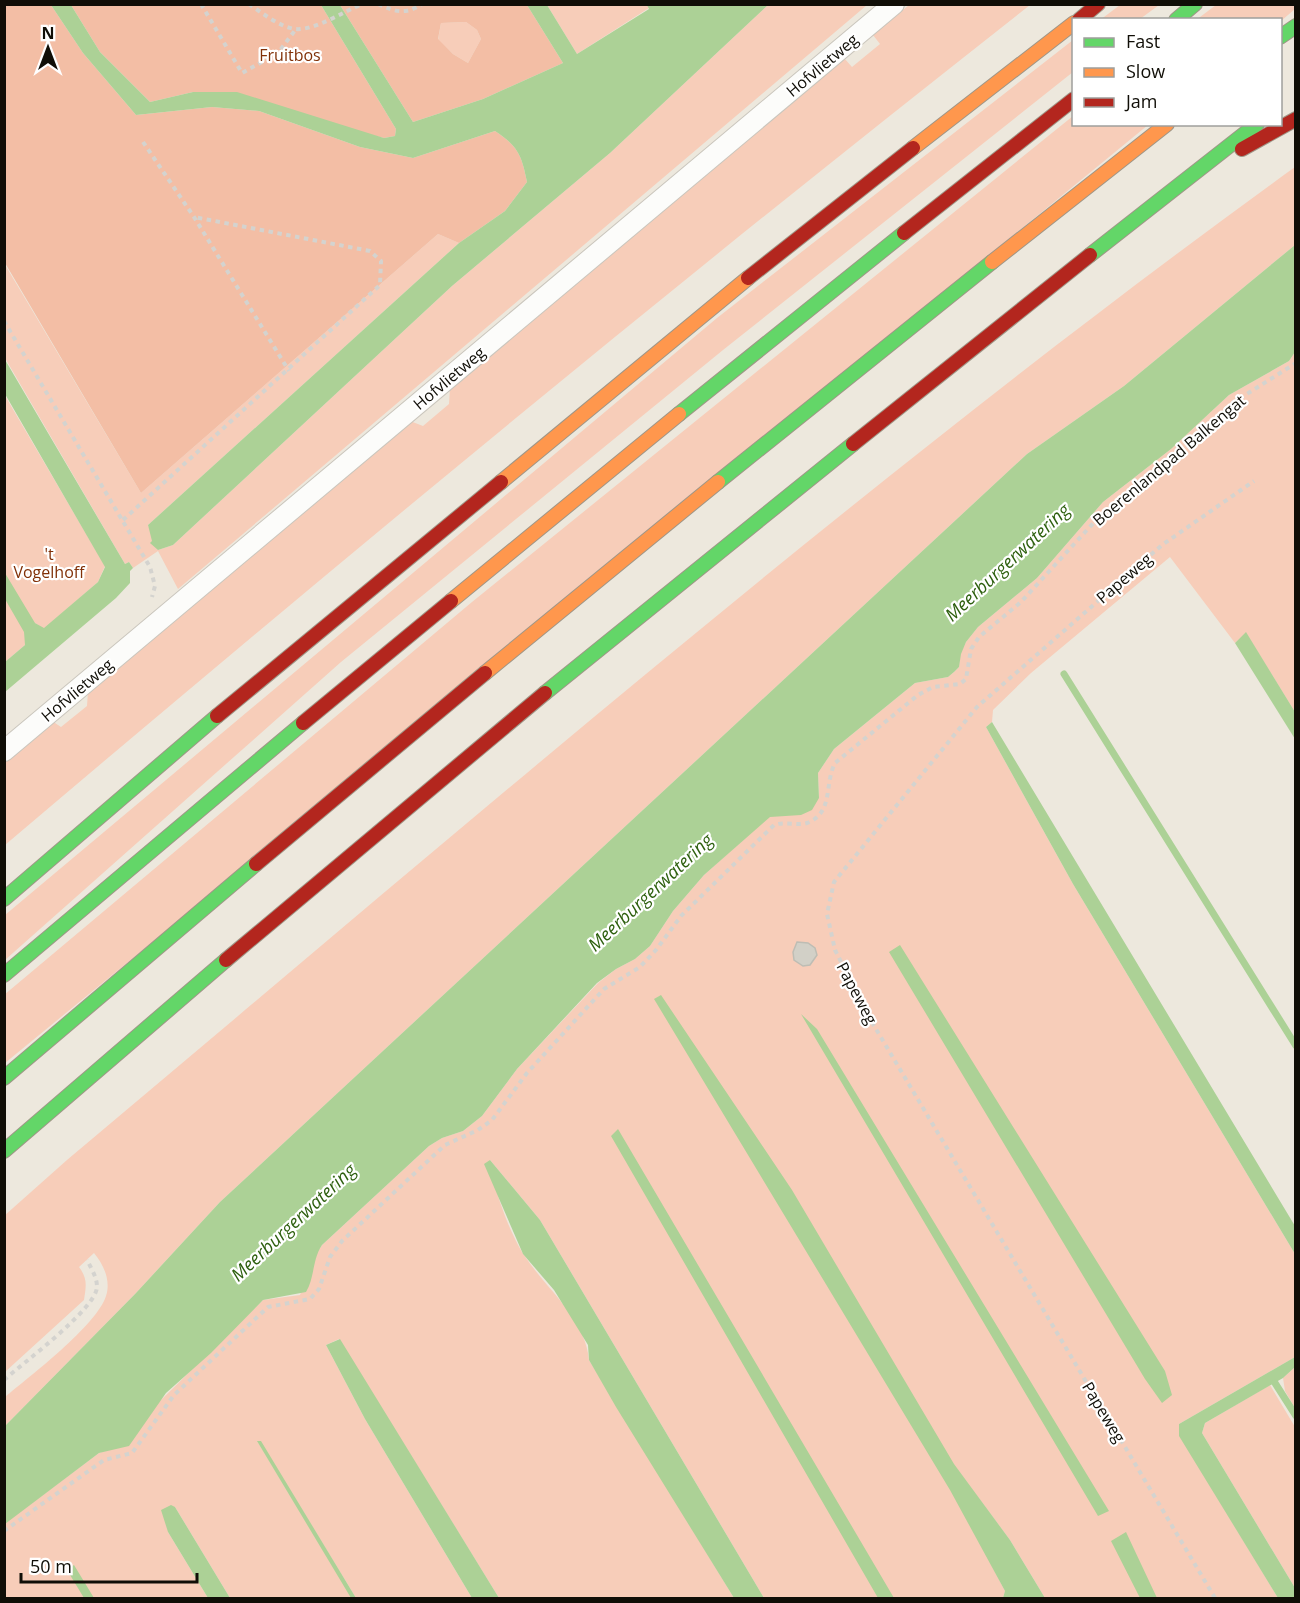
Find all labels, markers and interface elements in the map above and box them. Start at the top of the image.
north arrow [18,18,78,78]
legend [1072,18,1282,126]
text: N [41,22,55,44]
street label: Hofvlietweg [781,28,863,102]
text: Fast [1126,29,1160,53]
park label: Fruitbos [259,44,321,66]
text: Slow [1126,59,1165,83]
text: Jam [1124,89,1158,113]
street label: Hofvlietweg [408,341,490,415]
street label: Boerenlandpad Balkengat [1088,389,1250,531]
water label: Meerburgerwatering [939,497,1075,626]
park label: 't Vogelhoff [13,543,86,583]
street label: Papeweg [1091,547,1157,608]
street label: Hofvlietweg [36,653,118,727]
water label: Meerburgerwatering [582,827,718,956]
street label: Papeweg [831,958,883,1028]
water label: Meerburgerwatering [225,1157,361,1286]
street label: Papeweg [1077,1377,1131,1447]
scale bar [21,1546,196,1584]
text: 50 m [30,1554,72,1578]

